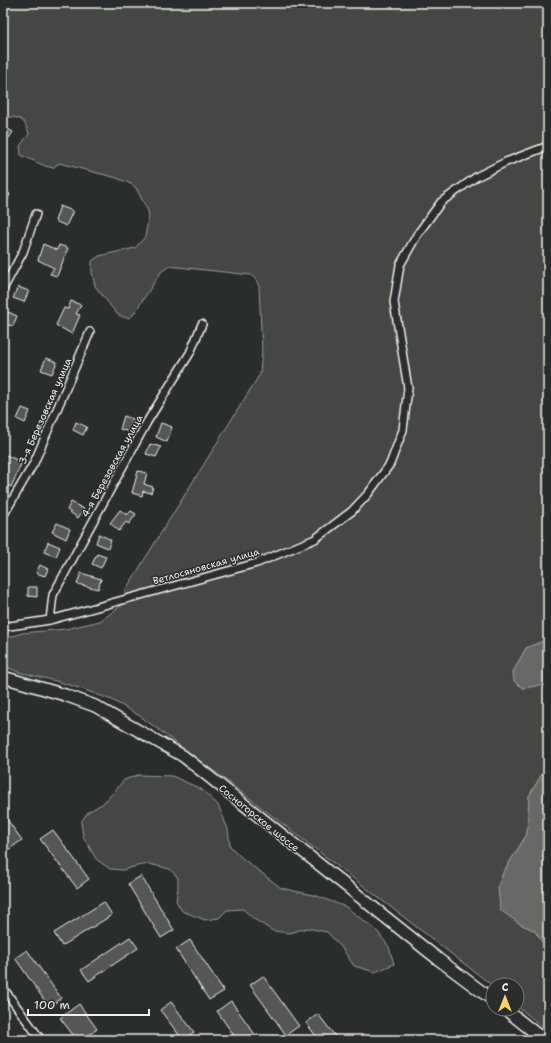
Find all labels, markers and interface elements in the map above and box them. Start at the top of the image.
street label: 3-я Березовская улица [16,355,75,466]
street label: 4-я Березовская улица [78,412,146,519]
street label: Ветлосяновская улица [151,544,262,587]
street label: Сосногорское шоссе [216,782,302,855]
north arrow [485,977,525,1017]
text: С [502,980,509,995]
scale bar [28,991,149,1017]
text: 100 m [34,997,70,1013]

